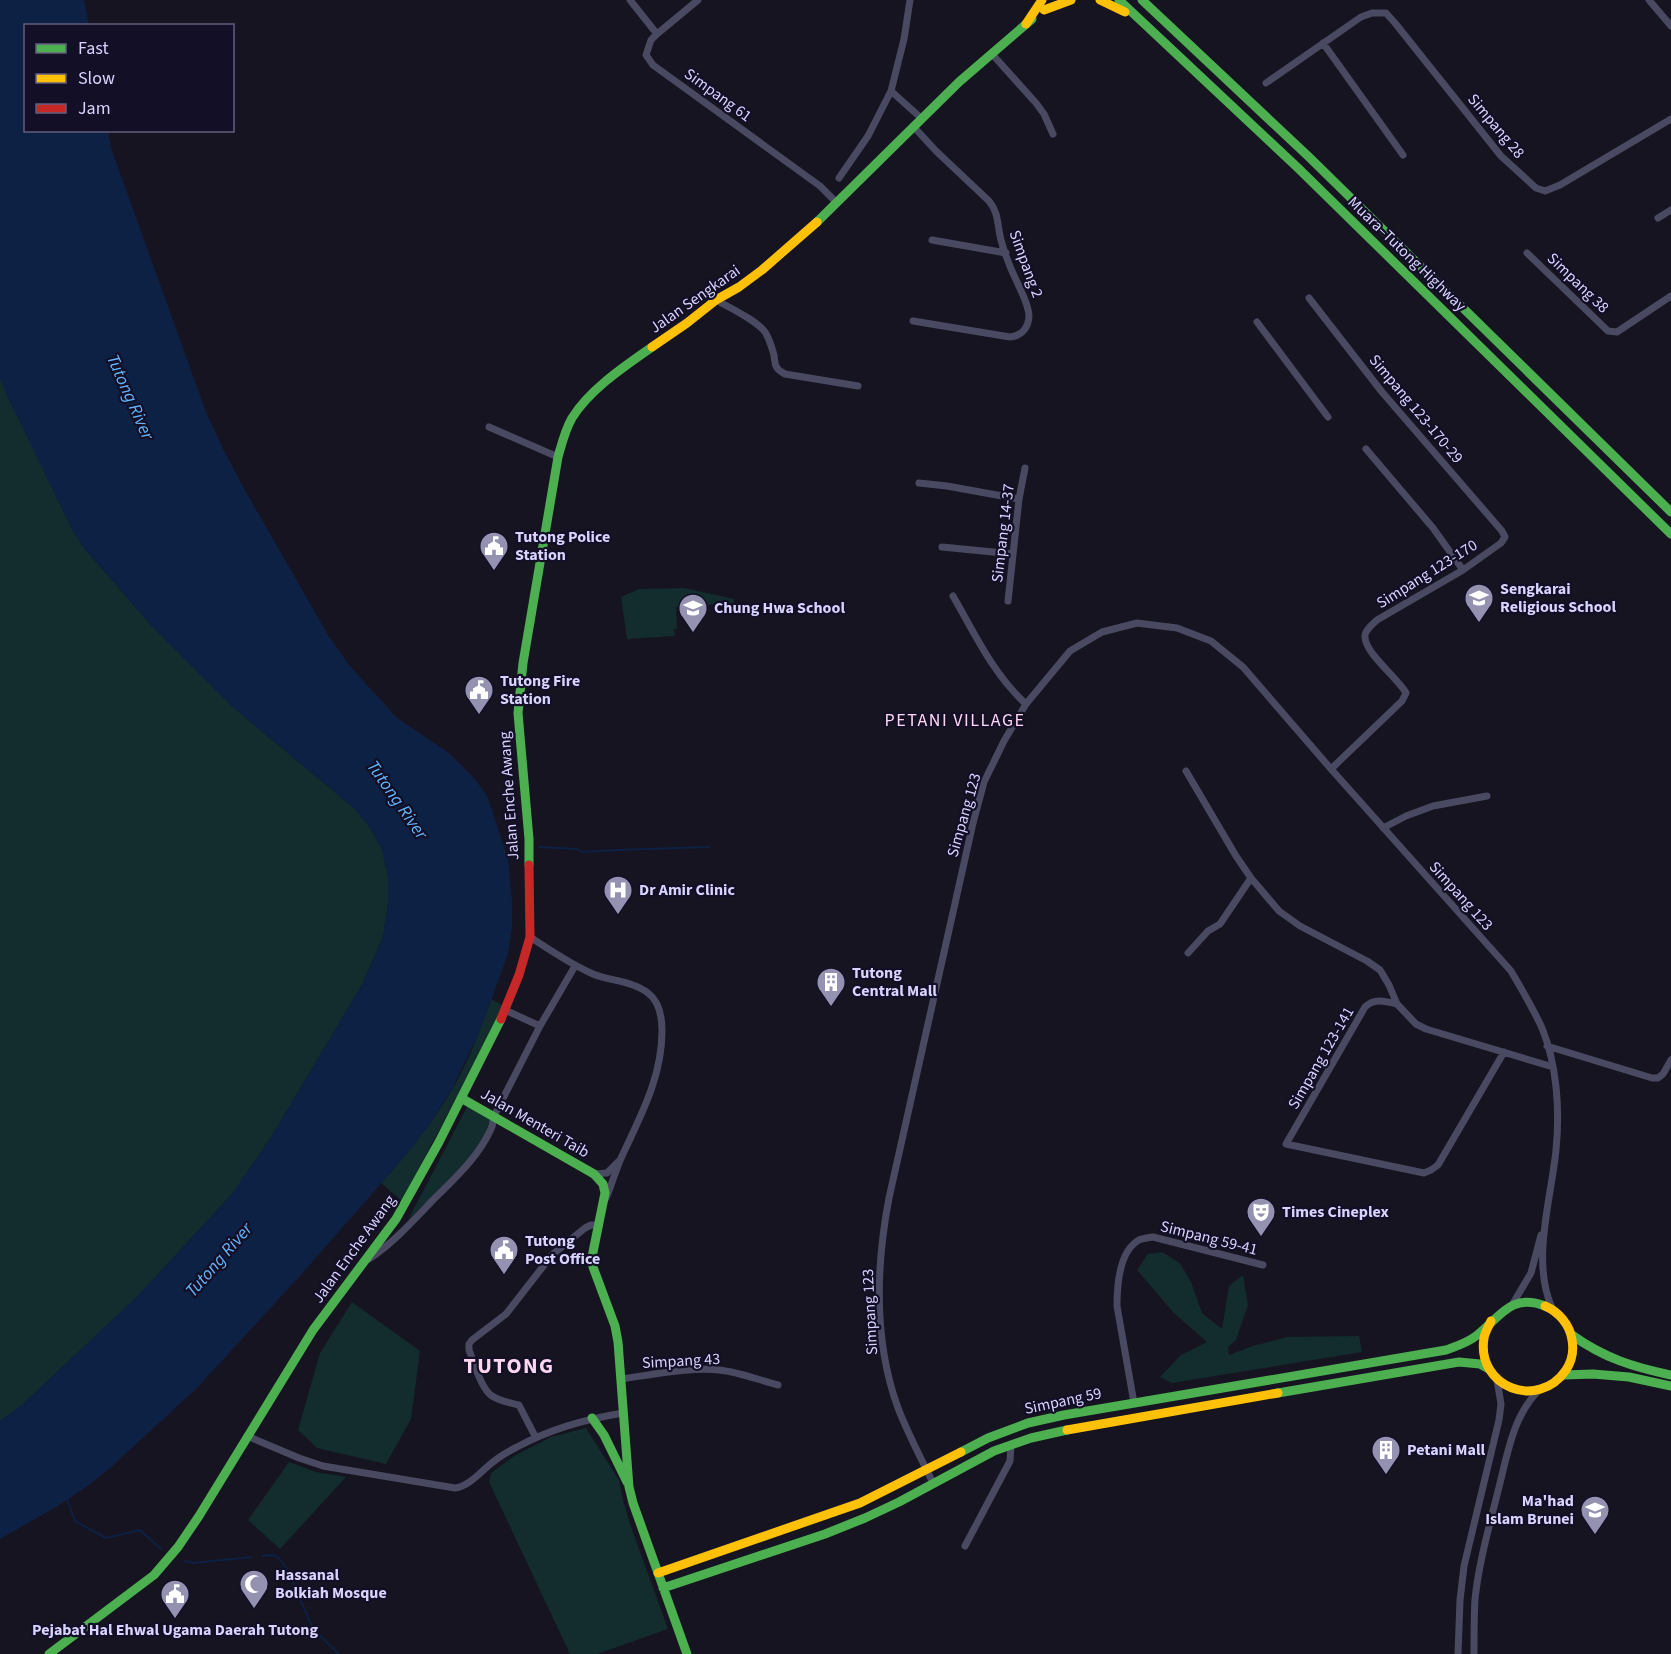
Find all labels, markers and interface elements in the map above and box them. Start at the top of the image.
legend [24,24,234,132]
text: Fast [78,36,109,61]
street label: Simpang 61 [680,63,756,127]
text: Slow [78,66,115,91]
street label: Simpang 28 [1462,89,1530,163]
text: Jam [78,96,111,121]
street label: Muara–Tutong Highway [1343,192,1471,317]
street label: Simpang 2 [1004,227,1048,301]
street label: Simpang 38 [1542,248,1614,318]
street label: Jalan Sengkarai [645,260,745,338]
water label: Tutong River [100,350,160,445]
street label: Simpang 123-170-29 [1364,350,1468,468]
street label: Simpang 14-37 [986,482,1020,584]
place label: Tutong Police Station [515,526,610,566]
public building icon: Tutong Police Station [478,530,510,572]
street label: Simpang 123-170 [1372,534,1482,614]
place label: Sengkarai Religious School [1500,578,1616,618]
school or university icon: Sengkarai Religious School [1463,582,1495,624]
school or university icon: Chung Hwa School [677,592,709,634]
place label: Chung Hwa School [714,597,845,619]
place label: Tutong Fire Station [500,670,580,710]
public building icon: Tutong Fire Station [463,674,495,716]
district label: PETANI VILLAGE [884,708,1026,733]
street label: Jalan Enche Awang [494,731,524,861]
water label: Tutong River [361,755,434,845]
street label: Simpang 123 [942,770,986,860]
street label: Simpang 123 [1424,857,1498,935]
hospital icon: Dr Amir Clinic [602,874,634,916]
place label: Dr Amir Clinic [639,879,735,901]
place label: Tutong Central Mall [852,962,937,1002]
building icon: Tutong Central Mall [815,966,847,1008]
street label: Simpang 123-141 [1283,1003,1359,1113]
street label: Jalan Menteri Taib [477,1083,594,1163]
street label: Jalan Enche Awang [307,1190,401,1308]
theatre icon: Times Cineplex [1245,1196,1277,1238]
place label: Times Cineplex [1282,1201,1389,1223]
street label: Simpang 59-41 [1158,1215,1260,1261]
water label: Tutong River [180,1217,259,1303]
place label: Tutong Post Office [525,1230,600,1270]
public building icon: Tutong Post Office [488,1234,520,1276]
street label: Simpang 123 [857,1268,883,1356]
street label: Simpang 43 [641,1348,721,1374]
district label: TUTONG [463,1350,555,1382]
street label: Simpang 59 [1022,1382,1104,1420]
building icon: Petani Mall [1370,1434,1402,1476]
place label: Petani Mall [1407,1439,1486,1461]
place label: Ma'had Islam Brunei [1485,1490,1574,1530]
school or university icon: Ma'had Islam Brunei [1579,1494,1611,1536]
place label: Hassanal Bolkiah Mosque [275,1564,387,1604]
mosque icon: Hassanal Bolkiah Mosque [238,1568,270,1610]
public building icon: Pejabat Hal Ehwal Ugama Daerah Tutong [159,1578,191,1620]
place label: Pejabat Hal Ehwal Ugama Daerah Tutong [32,1619,318,1641]

